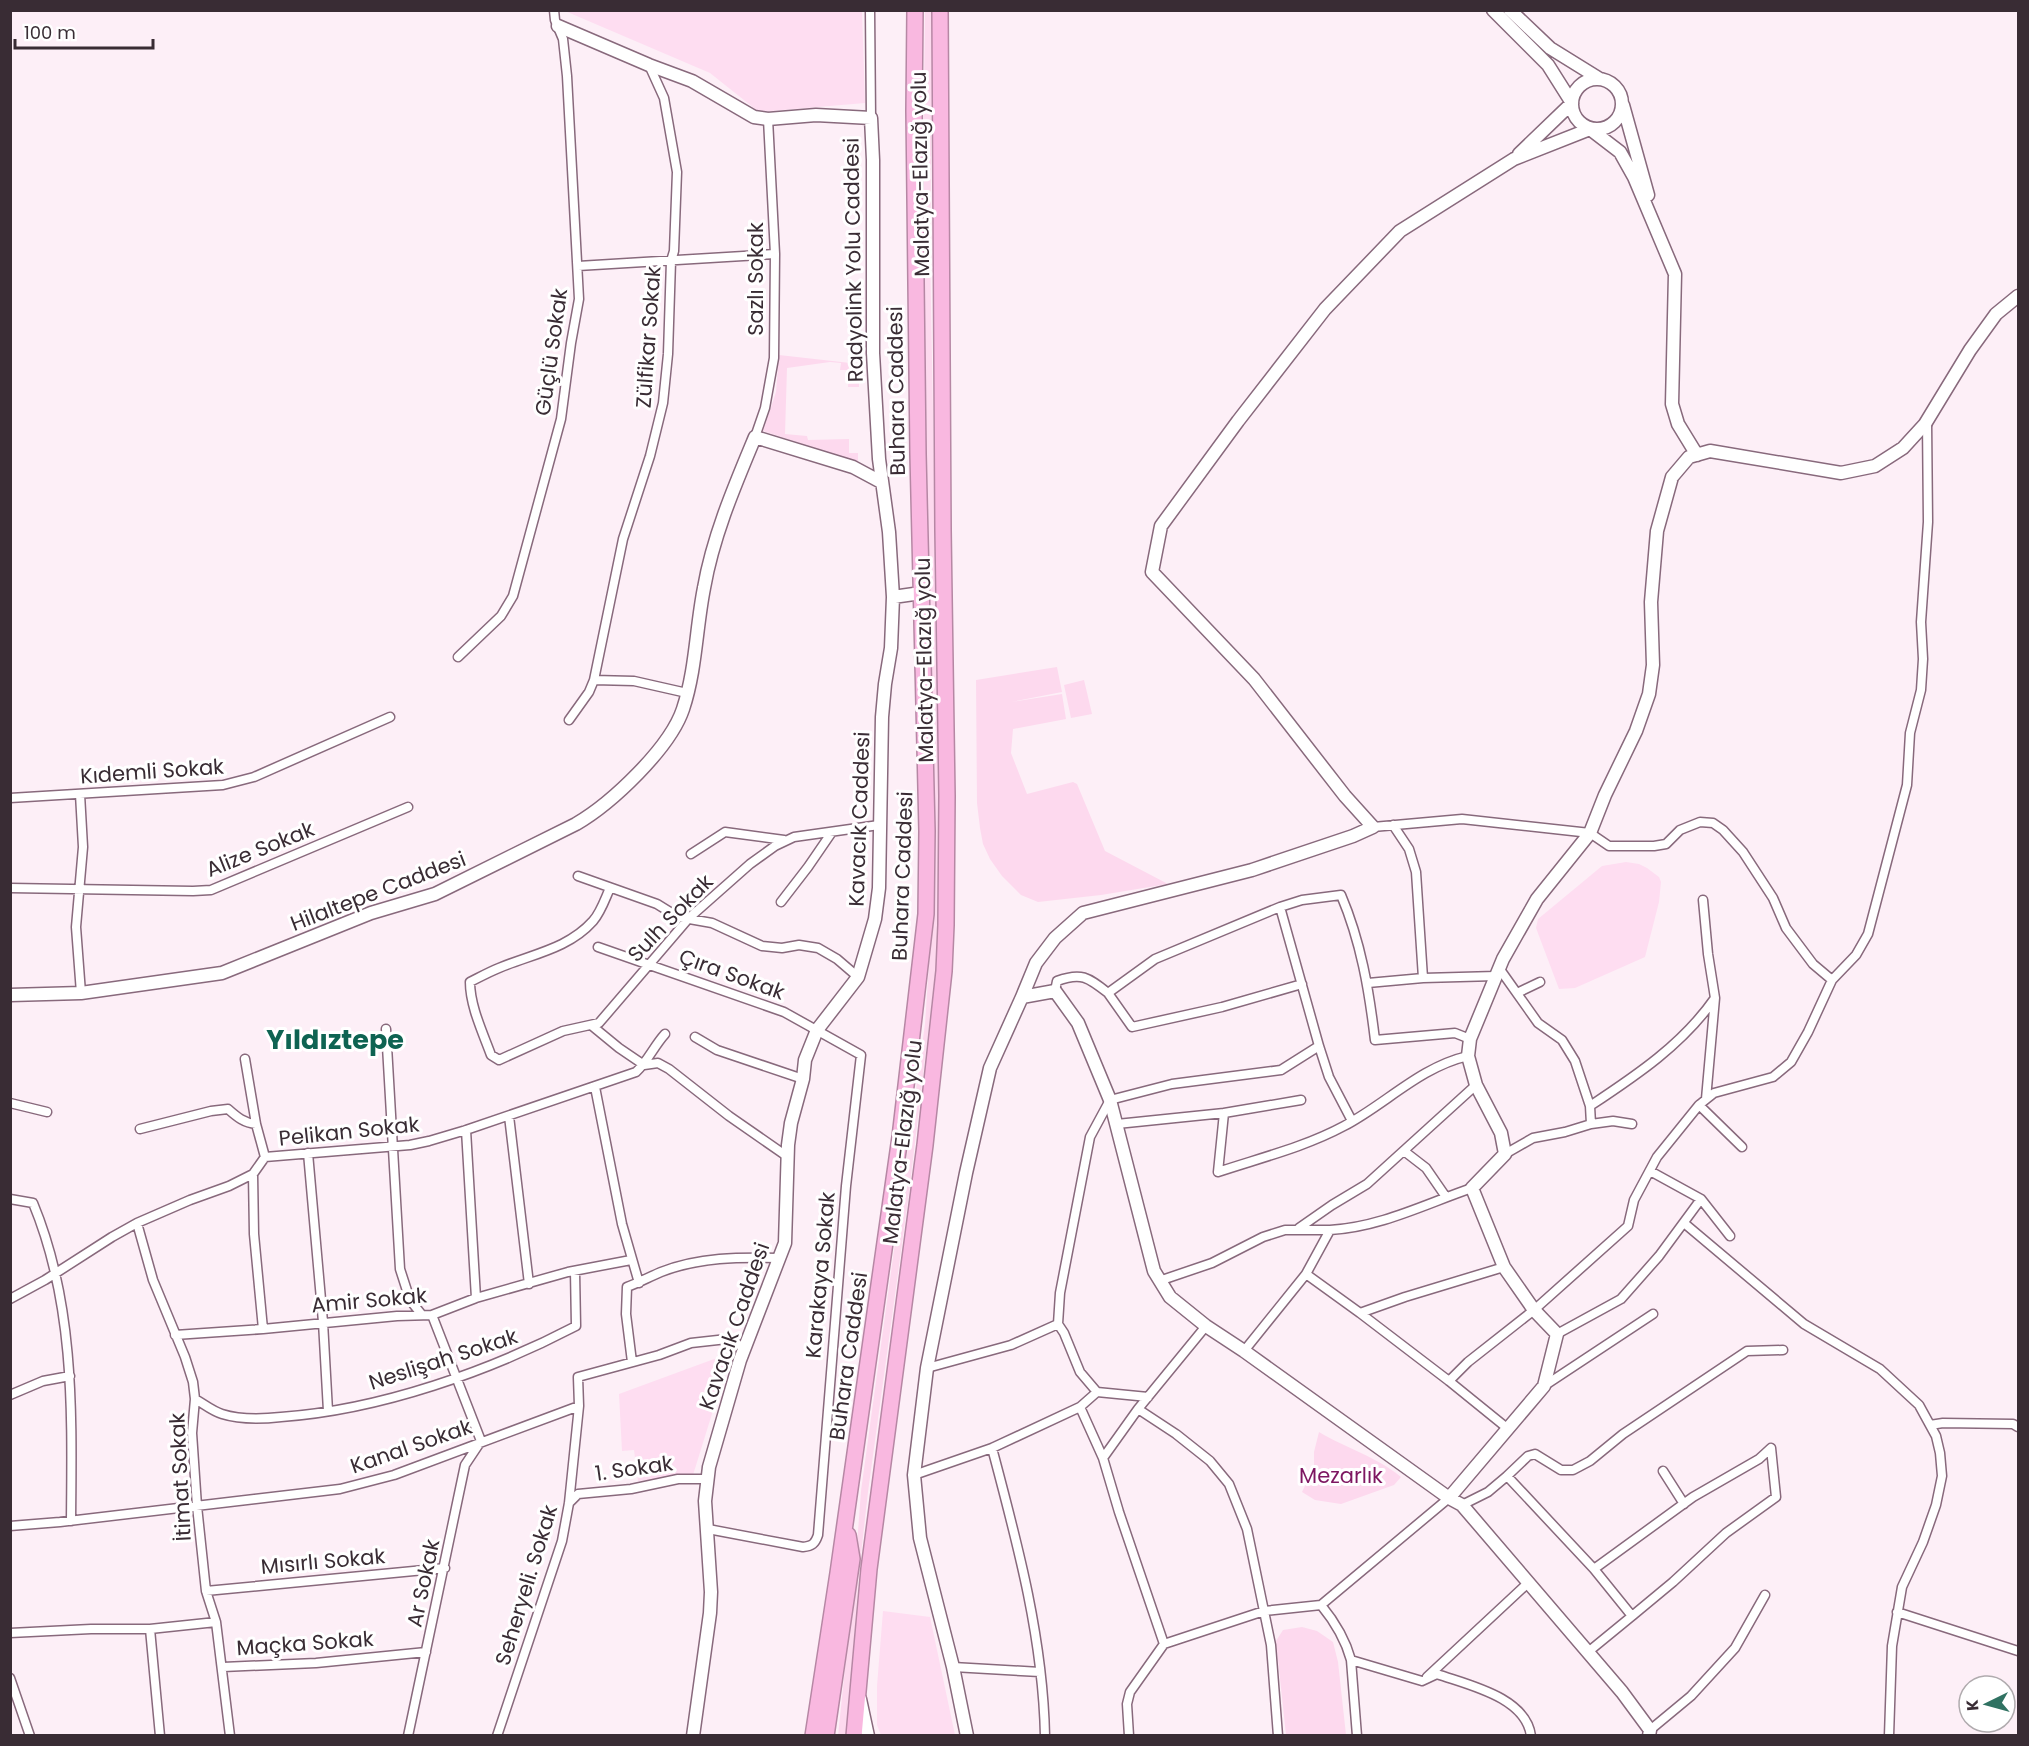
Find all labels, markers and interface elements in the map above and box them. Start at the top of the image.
scale bar [15,12,153,50]
text: 100 m [24,20,76,45]
street label: Malatya-Elazığ yolu [904,71,936,277]
street label: Radyolink Yolu Caddesi [836,138,870,382]
street label: Sazlı Sokak [741,222,770,336]
street label: Zülfikar Sokak [629,265,667,409]
street label: Güçlü Sokak [528,286,574,418]
street label: Buhara Caddesi [880,306,912,476]
street label: Malatya-Elazığ yolu [908,557,940,763]
street label: Kavacık Caddesi [841,731,877,907]
street label: Kıdemli Sokak [79,751,225,790]
street label: Buhara Caddesi [885,791,919,961]
street label: Alize Sokak [202,814,319,884]
street label: Hilaltepe Caddesi [286,844,470,938]
street label: Sulh Sokak [621,868,719,968]
street label: Çıra Sokak [675,941,789,1007]
district label: Yıldıztepe [266,1021,404,1058]
street label: Malatya-Elazığ yolu [875,1038,929,1246]
street label: Pelikan Sokak [277,1109,421,1153]
street label: Karakaya Sokak [798,1190,842,1359]
street label: Kavacık Caddesi [692,1239,776,1413]
street label: Buhara Caddesi [822,1270,874,1442]
street label: Amir Sokak [310,1280,428,1319]
street label: Neslişah Sokak [365,1321,521,1397]
street label: İtimat Sokak [162,1412,198,1542]
street label: Kanal Sokak [346,1412,476,1480]
street label: 1. Sokak [593,1448,675,1488]
park label: Mezarlık [1299,1461,1383,1490]
street label: Seheryeli. Sokak [488,1501,564,1669]
street label: Ar Sokak [400,1536,446,1630]
street label: Mısırlı Sokak [260,1541,387,1581]
street label: Maçka Sokak [236,1624,375,1662]
north arrow [1957,1674,2017,1734]
text: K [1961,1699,1984,1712]

